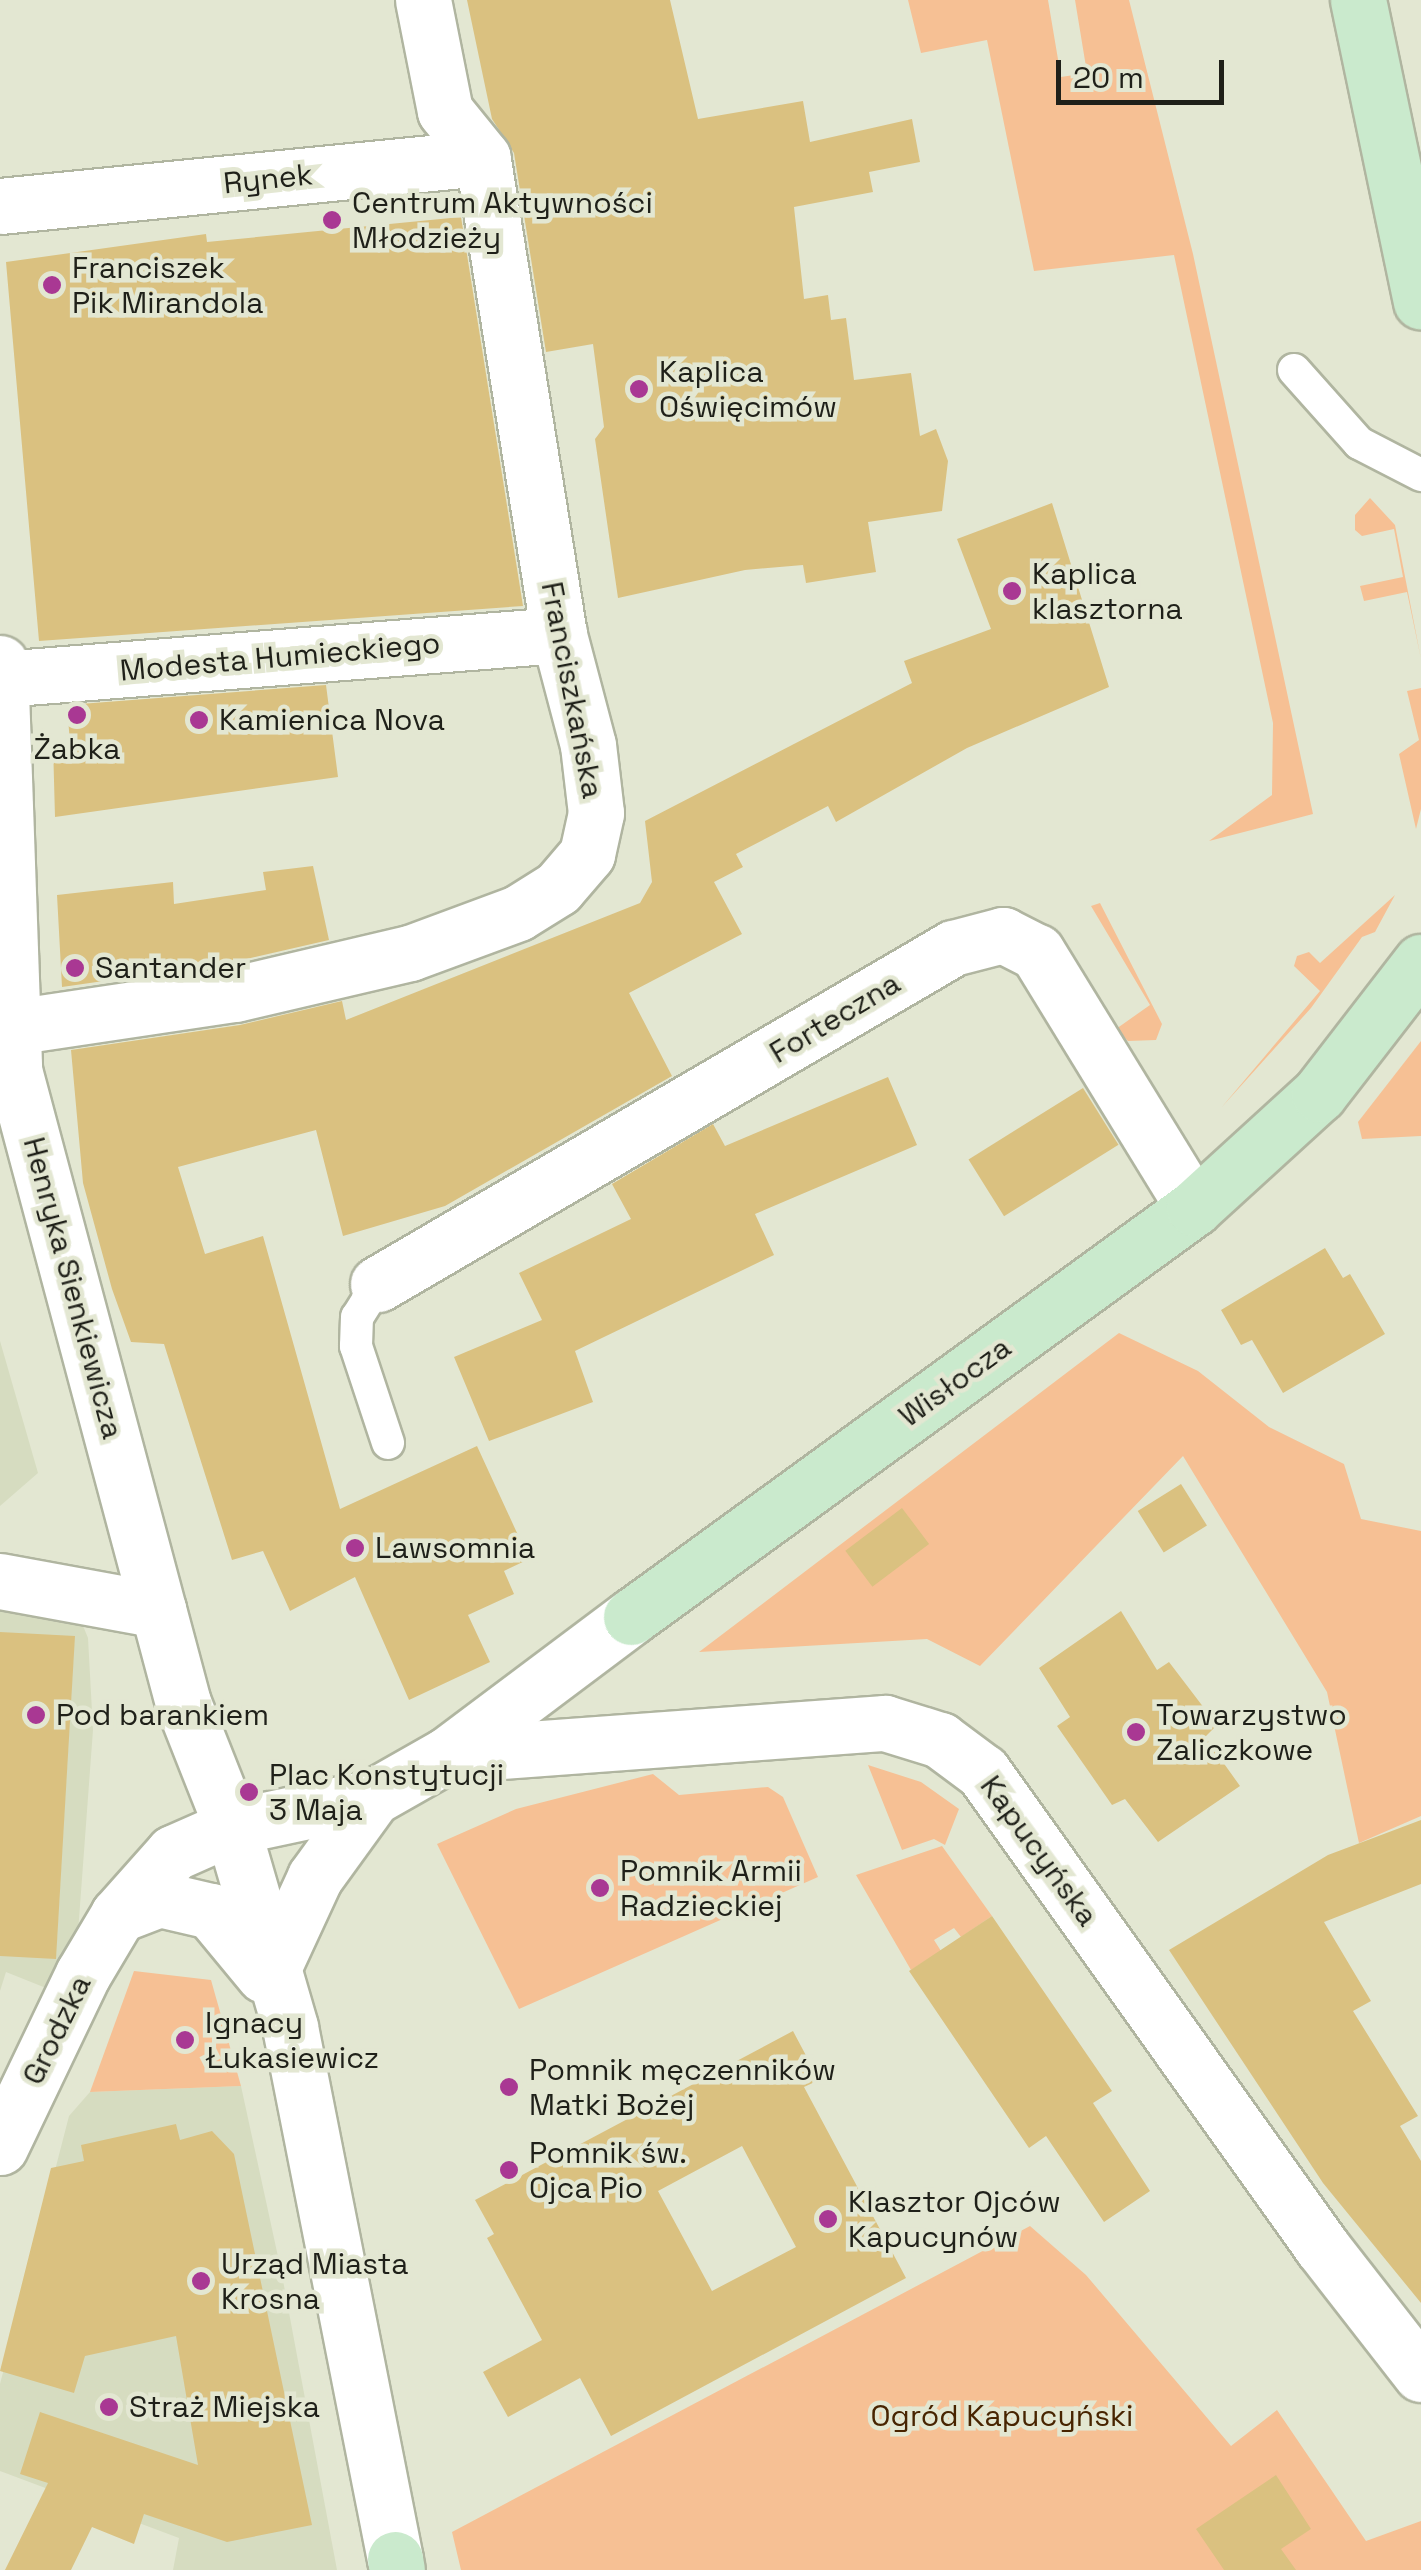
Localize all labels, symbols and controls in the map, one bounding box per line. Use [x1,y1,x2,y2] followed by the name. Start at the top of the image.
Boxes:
[1061,40,1228,102] scale bar
[1073,58,1144,97] text: 20 m
[222,156,314,202] street label: Rynek
[352,185,653,256] place label: Centrum Aktywności Młodzieży
[321,209,343,231] marker: Centrum Aktywności Młodzieży
[72,250,263,320] place label: Franciszek Pik Mirandola
[41,274,63,296] marker: Franciszek Pik Mirandola
[659,354,837,424] place label: Kaplica Oświęcimów
[628,378,650,400] marker: Kaplica Oświęcimów
[1032,556,1183,626] place label: Kaplica klasztorna
[533,579,611,801] street label: Franciszkańska
[1001,580,1023,602] marker: Kaplica klasztorna
[118,625,442,689] street label: Modesta Humieckiego
[219,702,445,738] place label: Kamienica Nova
[66,704,88,726] marker: Żabka
[188,709,210,731] marker: Kamienica Nova
[34,731,120,767] place label: Żabka
[95,950,246,986] place label: Santander
[64,957,86,979] marker: Santander
[763,965,907,1071] street label: Forteczna
[15,1133,131,1443] street label: Henryka Sienkiewicza
[892,1329,1018,1435] street label: Wisłocza
[375,1530,535,1566] place label: Lawsomnia
[344,1537,366,1559] marker: Lawsomnia
[56,1697,269,1733] place label: Pod barankiem
[1156,1697,1347,1768] place label: Towarzystwo Zaliczkowe
[25,1704,47,1726] marker: Pod barankiem
[1125,1721,1147,1743] marker: Towarzystwo Zaliczkowe
[269,1757,504,1828] place label: Plac Konstytucji 3 Maja
[972,1769,1106,1933] street label: Kapucyńska
[238,1781,260,1803] marker: Plac Konstytucji 3 Maja
[620,1853,802,1924] place label: Pomnik Armii Radzieckiej
[589,1877,611,1899] marker: Pomnik Armii Radzieckiej
[15,1969,99,2091] street label: Grodzka
[205,2005,379,2076] place label: Ignacy Łukasiewicz
[174,2029,196,2051] marker: Ignacy Łukasiewicz
[529,2052,836,2122] place label: Pomnik męczenników Matki Bożej
[498,2076,520,2098] marker: Pomnik męczenników Matki Bożej
[529,2135,687,2206] place label: Pomnik św. Ojca Pio
[498,2159,520,2181] marker: Pomnik św. Ojca Pio
[848,2184,1061,2254] place label: Klasztor Ojców Kapucynów
[817,2208,839,2230] marker: Klasztor Ojców Kapucynów
[221,2246,409,2316] place label: Urząd Miasta Krosna
[190,2270,212,2292] marker: Urząd Miasta Krosna
[129,2389,320,2425] place label: Straż Miejska
[98,2396,120,2418] marker: Straż Miejska
[871,2398,1133,2434] park label: Ogród Kapucyński

